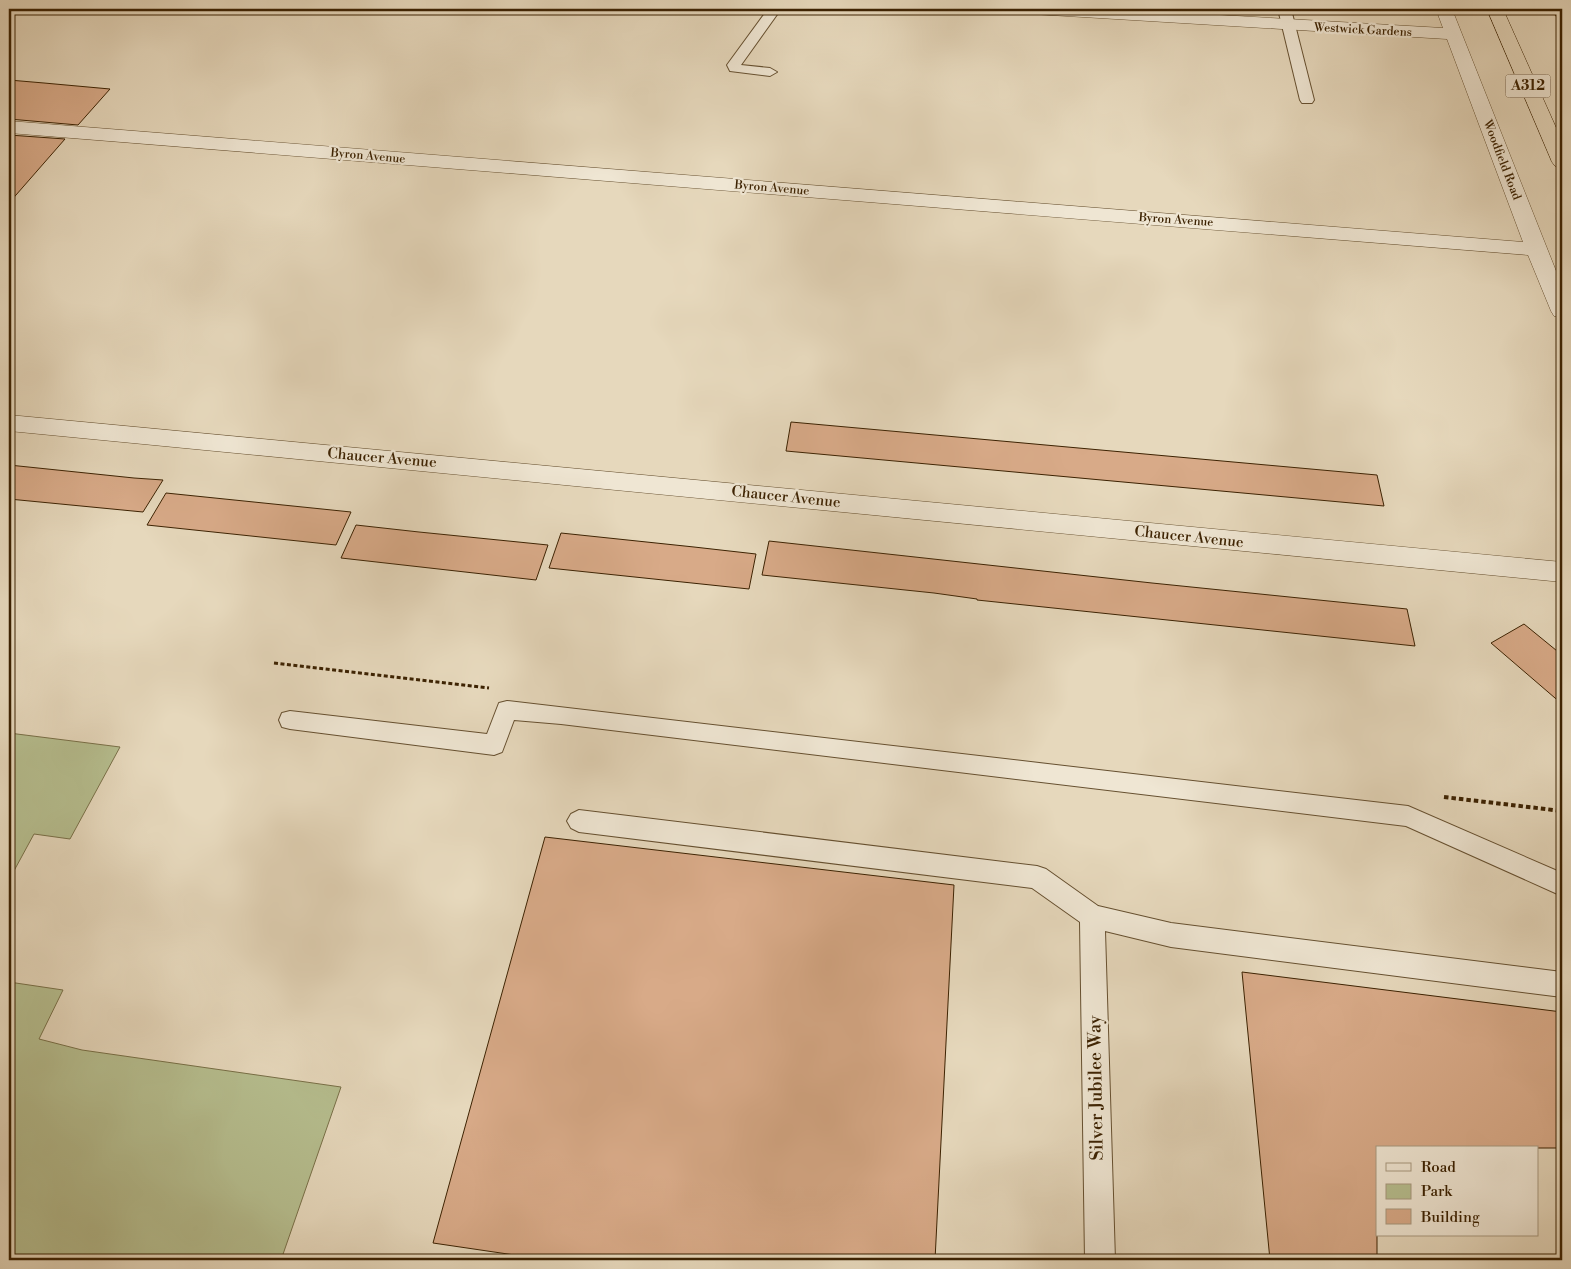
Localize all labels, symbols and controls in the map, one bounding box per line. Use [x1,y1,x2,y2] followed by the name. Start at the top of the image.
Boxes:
[1313,20,1412,40] street label: Westwick Gardens
[1506,74,1550,98] road number: A312
[1480,117,1524,202] street label: Woodfield Road
[329,145,406,167] street label: Byron Avenue
[733,177,810,199] street label: Byron Avenue
[1137,210,1214,230] street label: Byron Avenue
[327,444,437,472] street label: Chaucer Avenue
[731,482,841,512] street label: Chaucer Avenue
[1134,522,1244,552] street label: Chaucer Avenue
[1083,1015,1109,1161] street label: Silver Jubilee Way
[1376,1146,1538,1236] legend
[1421,1158,1456,1177] text: Road
[1421,1182,1453,1201] text: Park
[1420,1208,1480,1227] text: Building

